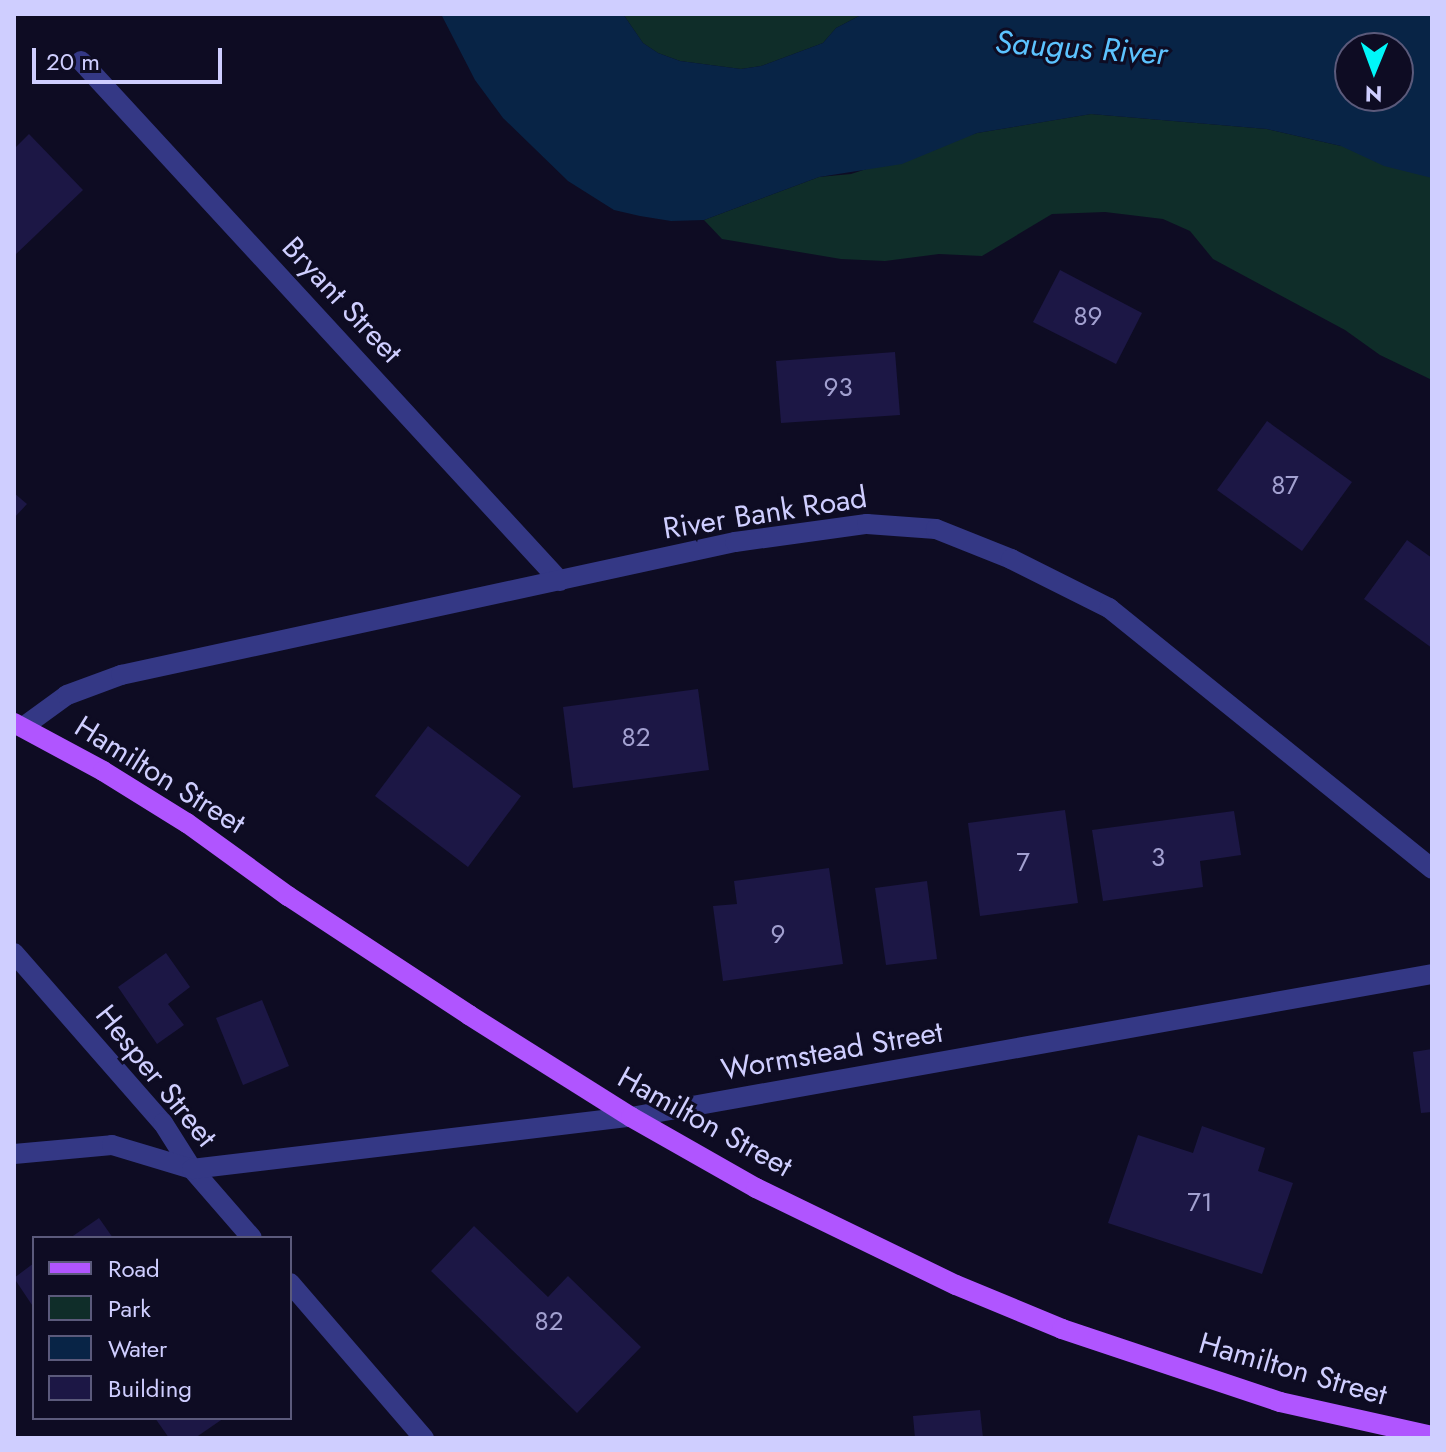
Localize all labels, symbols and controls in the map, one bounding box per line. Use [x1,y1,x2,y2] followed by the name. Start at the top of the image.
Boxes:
[994,23,1168,73] water label: Saugus River
[36,32,226,82] scale bar
[1334,32,1414,112] north arrow
[46,44,100,79] text: 20 m
[1365,78,1383,110] text: N
[275,230,409,370] street label: Bryant Street
[1073,301,1103,333] house number: 89
[823,372,853,404] house number: 93
[1271,470,1299,502] house number: 87
[660,479,870,547] street label: River Bank Road
[68,708,252,842] street label: Hamilton Street
[622,722,650,754] house number: 82
[1151,842,1165,874] house number: 3
[1016,847,1030,879] house number: 7
[771,919,785,951] house number: 9
[88,998,224,1154] street label: Hesper Street
[718,1014,946,1088] street label: Wormstead Street
[611,1059,799,1185] street label: Hamilton Street
[1187,1187,1213,1219] house number: 71
[32,1236,292,1420] legend
[108,1251,160,1286] text: Road
[108,1291,151,1326] text: Park
[535,1306,563,1338] house number: 82
[1195,1325,1391,1413] street label: Hamilton Street
[108,1331,167,1366] text: Water
[108,1371,192,1406] text: Building

